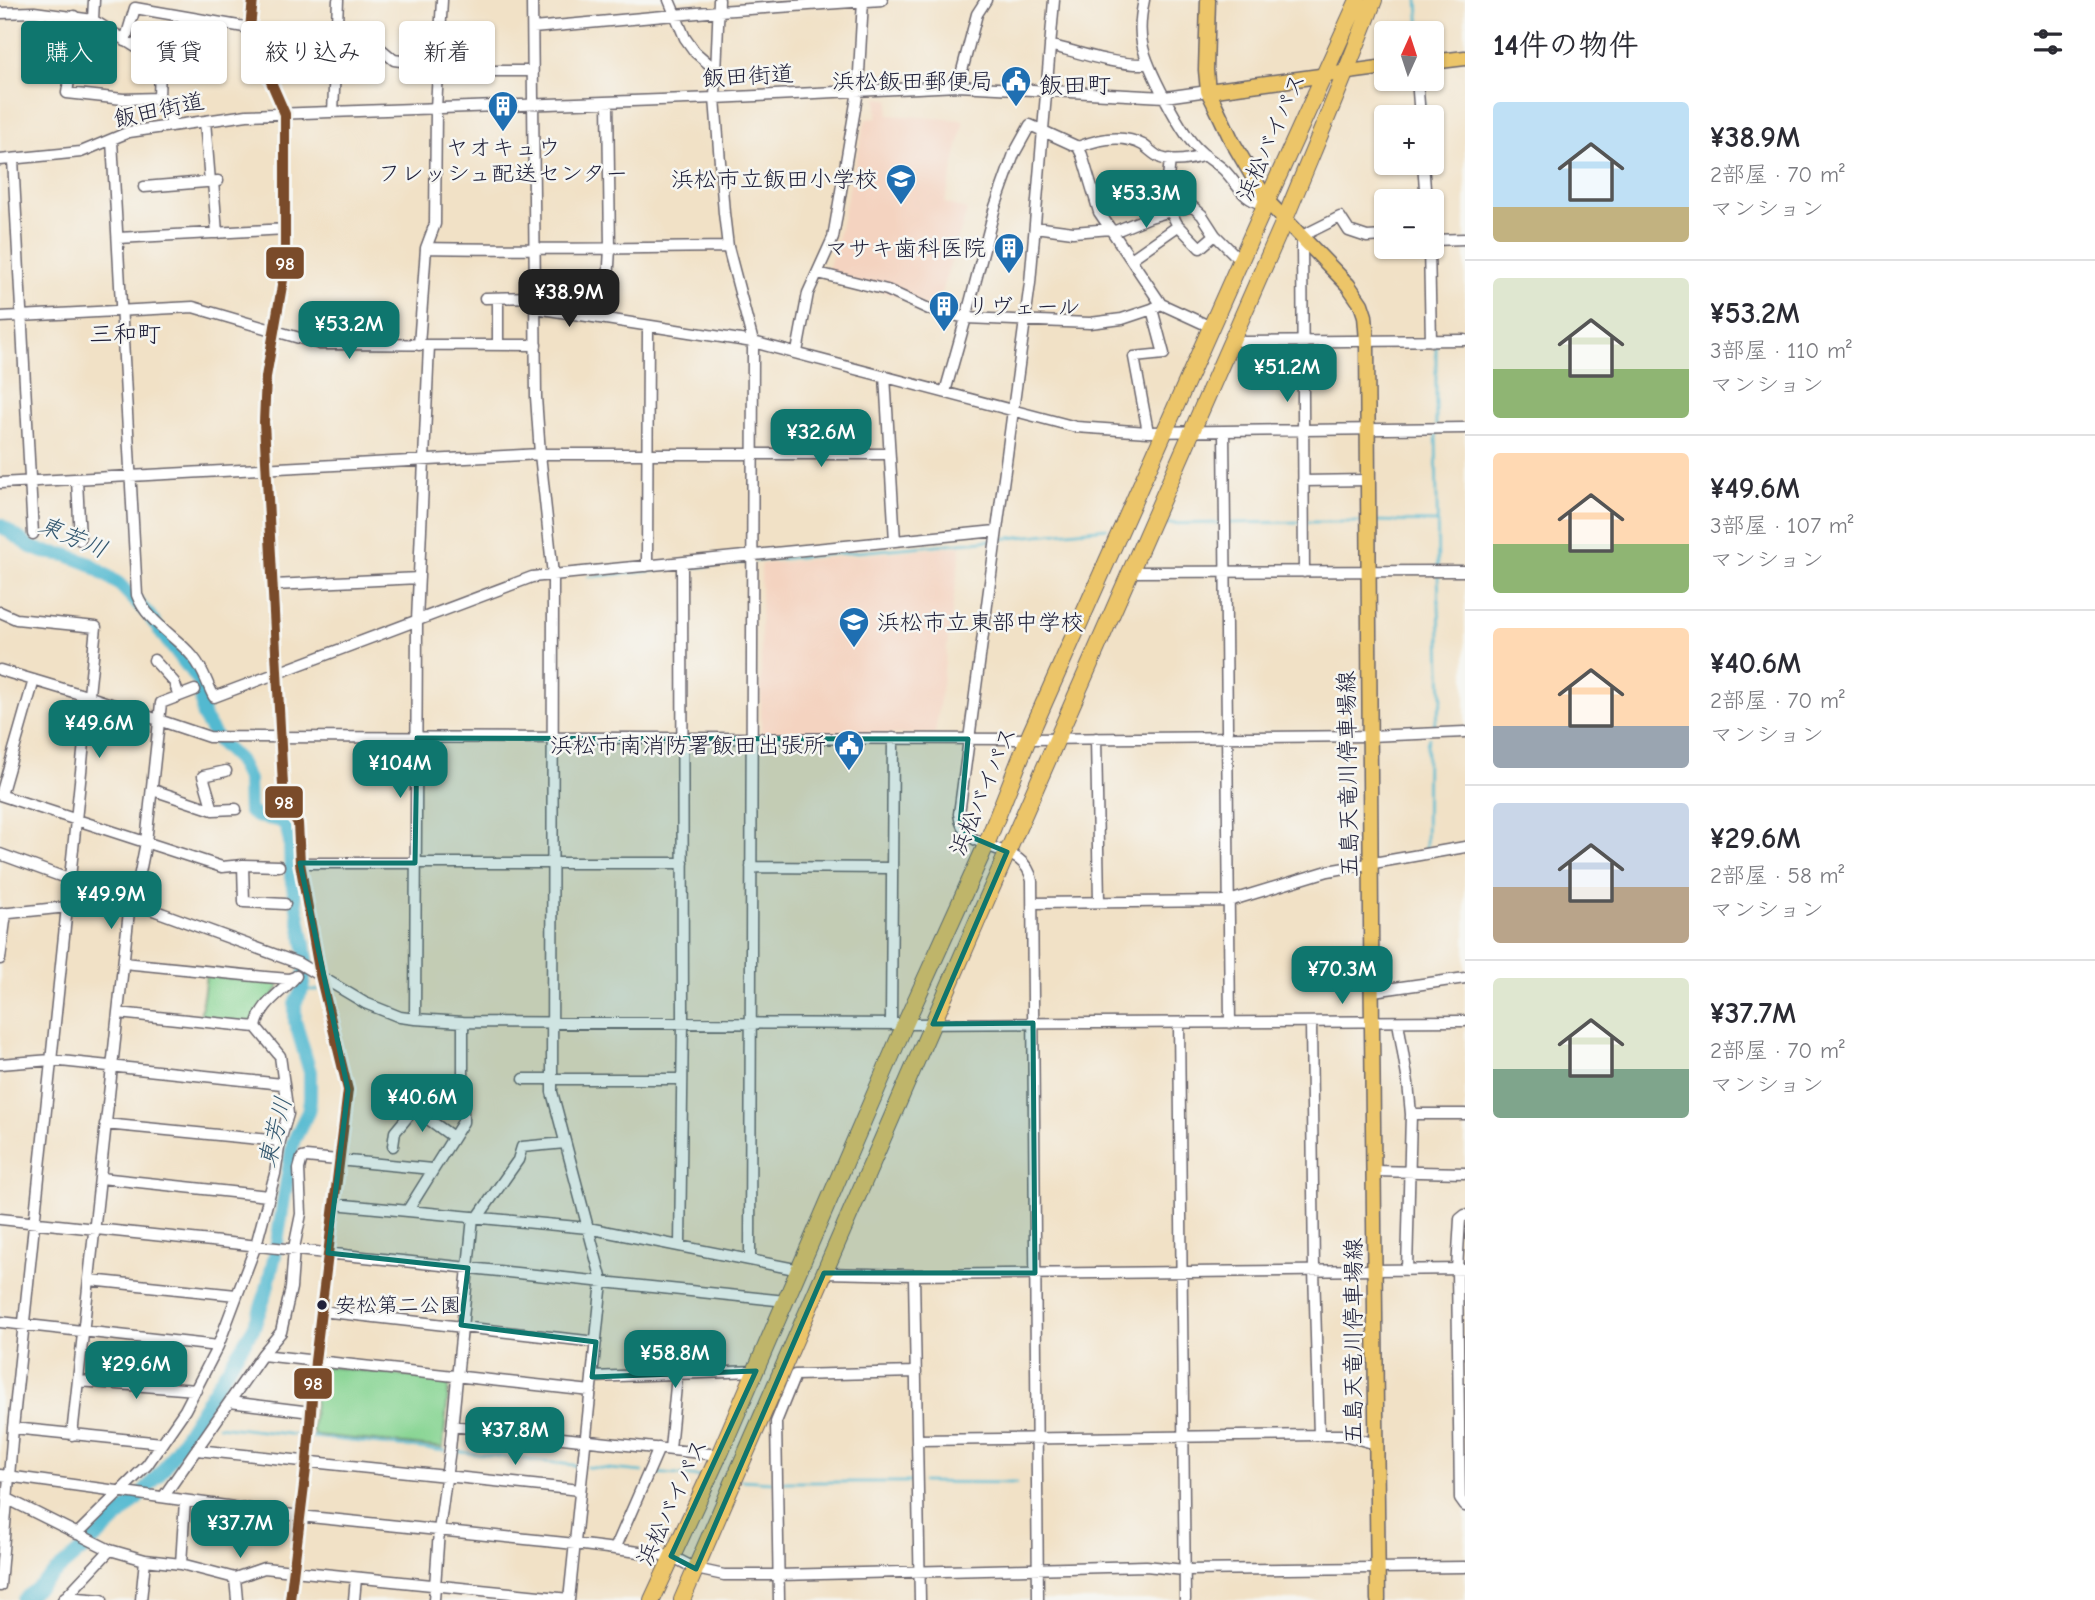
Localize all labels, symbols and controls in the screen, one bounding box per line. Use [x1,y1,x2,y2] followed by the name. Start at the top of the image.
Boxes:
[21,21,117,84] chip: 購入
[131,21,227,84] chip: 賃貸
[241,21,385,84] chip: 絞り込み
[399,21,495,84] chip: 新着
[1374,21,1444,91] north arrow
[1374,21,1444,259] map controls
[2029,23,2067,61] icon: filters
[1493,28,1639,63] text: 14件の物件
[701,60,795,92] street label: 飯田街道
[999,64,1033,108] public building icon: 浜松飯田郵便局
[832,68,993,95] place label: 浜松飯田郵便局
[1231,69,1311,205] street label: 浜松バイパス
[1039,71,1111,99] district label: 飯田町
[111,87,207,133] street label: 飯田街道
[486,89,520,133] building icon: ヤオキュウ フレッシュ配送センター
[1374,105,1444,175] button: +
[1710,120,1800,155] text: ¥38.9M
[1549,130,1633,214] icon: home
[378,134,628,187] place label: ヤオキュウ フレッシュ配送センター
[1710,161,1845,188] text: 2部屋 · 70 m²
[884,162,918,206] school or university icon: 浜松市立飯田小学校
[671,166,878,193] place label: 浜松市立飯田小学校
[1089,170,1203,230] pin: ¥53.3M
[1112,179,1180,206] text: ¥53.3M
[1374,189,1444,259] button: −
[1710,195,1824,222] text: マンション
[992,231,1026,275] building icon: マサキ歯科医院
[825,235,986,262] place label: マサキ歯科医院
[265,246,305,280] line badge: 98
[275,253,295,275] text: 98
[512,270,626,329] pin: ¥38.9M
[534,278,604,305] text: ¥38.9M
[927,289,961,333] building icon: リヴェール
[967,293,1081,320] place label: リヴェール
[1710,296,1800,331] text: ¥53.2M
[292,302,406,361] pin: ¥53.2M
[1549,306,1633,390] icon: home
[314,310,384,337] text: ¥53.2M
[89,320,161,348] district label: 三和町
[1710,337,1852,364] text: 3部屋 · 110 m²
[1230,344,1344,404] pin: ¥51.2M
[1254,353,1320,380] text: ¥51.2M
[1710,371,1824,398] text: マンション
[764,410,878,469] pin: ¥32.6M
[787,418,855,445] text: ¥32.6M
[1710,471,1800,506] text: ¥49.6M
[1549,481,1633,565] icon: home
[34,510,112,564] water label: 東芳川
[1710,512,1853,539] text: 3部屋 · 107 m²
[1710,546,1824,573] text: マンション
[837,605,871,649] school or university icon: 浜松市立東部中学校
[877,609,1084,636] place label: 浜松市立東部中学校
[1710,646,1801,681] text: ¥40.6M
[1549,656,1633,740] icon: home
[1333,670,1363,878] street label: 五島天竜川停車場線
[1710,687,1845,714] text: 2部屋 · 70 m²
[42,700,156,760] pin: ¥49.6M
[65,709,133,736] text: ¥49.6M
[1710,721,1824,748] text: マンション
[944,722,1022,860] street label: 浜松バイパス
[832,728,866,772] public building icon: 浜松市南消防署飯田出張所
[550,732,826,759] place label: 浜松市南消防署飯田出張所
[351,740,449,800] pin: ¥104M
[369,749,431,776] text: ¥104M
[264,785,304,819] line badge: 98
[274,792,294,814] text: 98
[1710,821,1801,856] text: ¥29.6M
[1549,831,1633,915] icon: home
[1710,862,1844,889] text: 2部屋 · 58 m²
[54,872,168,931] pin: ¥49.9M
[77,880,145,907] text: ¥49.9M
[1710,896,1824,923] text: マンション
[1285,946,1399,1006] pin: ¥70.3M
[1308,955,1376,982] text: ¥70.3M
[1710,996,1796,1031] text: ¥37.7M
[1549,1006,1633,1090] icon: home
[1710,1037,1845,1064] text: 2部屋 · 70 m²
[1710,1071,1824,1098] text: マンション
[365,1074,479,1134] pin: ¥40.6M
[387,1083,457,1110] text: ¥40.6M
[253,1094,297,1170] water label: 東芳川
[1340,1238,1367,1445] street label: 五島天竜川停車場線
[335,1293,461,1317] place label: 安松第二公園
[315,1298,329,1312] marker: 安松第二公園
[618,1330,732,1390] pin: ¥58.8M
[640,1339,710,1366] text: ¥58.8M
[79,1342,193,1401] pin: ¥29.6M
[101,1350,171,1377] text: ¥29.6M
[293,1367,333,1400] line badge: 98
[303,1373,323,1395] text: 98
[458,1408,572,1467] pin: ¥37.8M
[481,1416,549,1443] text: ¥37.8M
[631,1434,713,1570] street label: 浜松バイパス
[183,1500,297,1560] pin: ¥37.7M
[207,1509,273,1536] text: ¥37.7M

